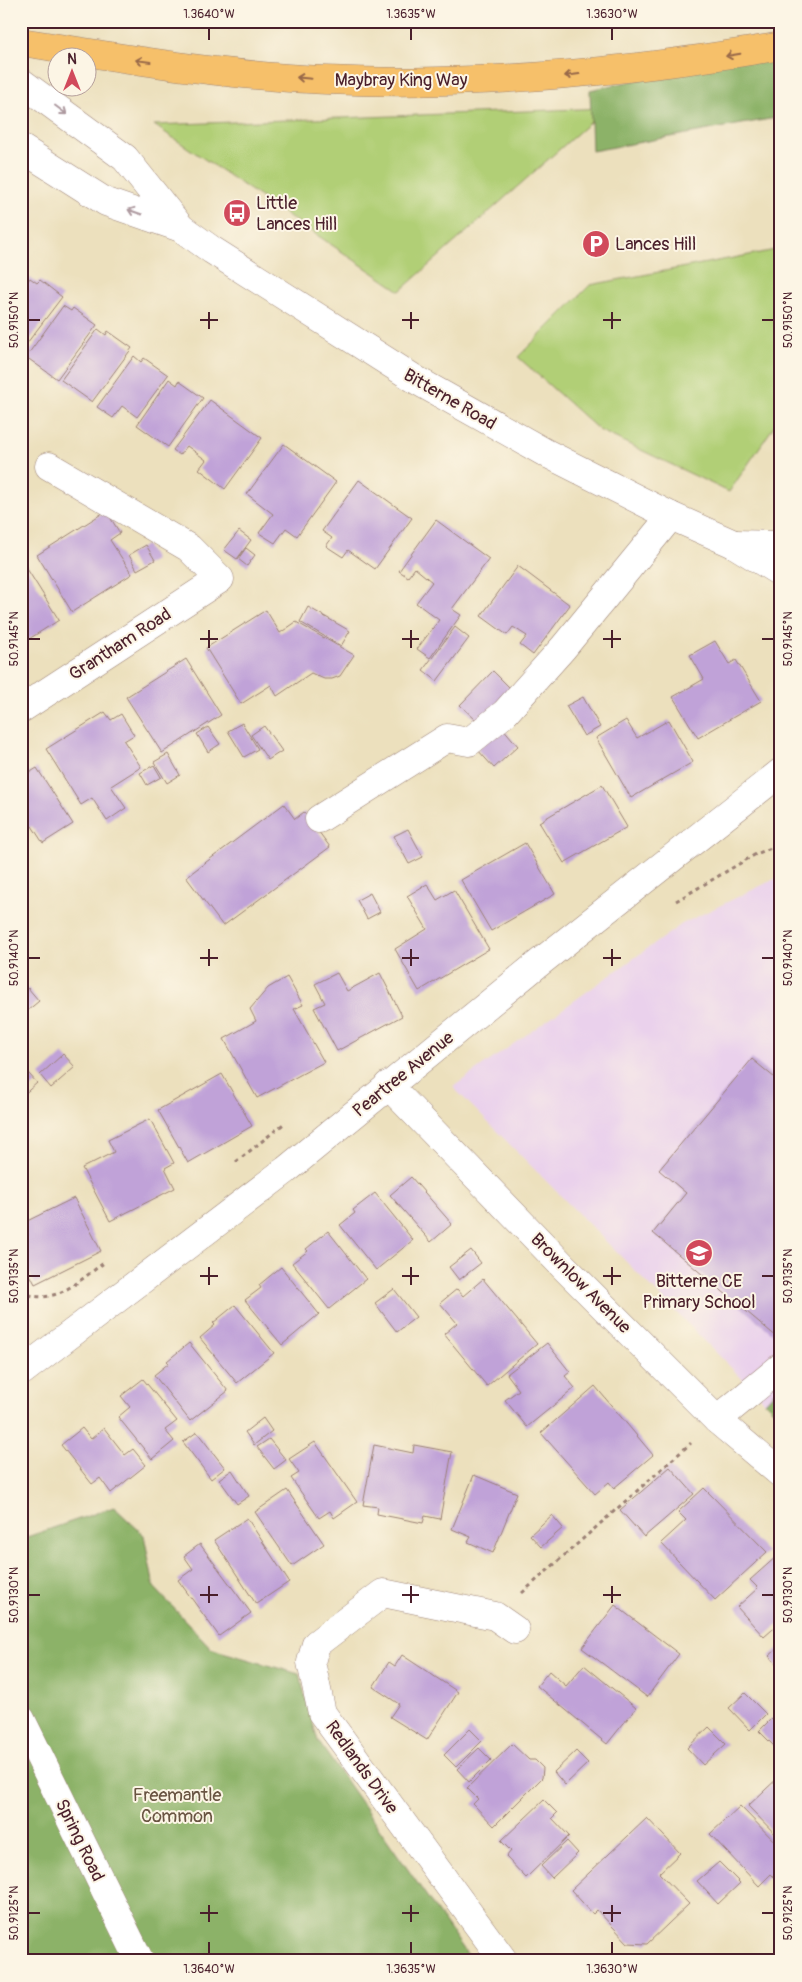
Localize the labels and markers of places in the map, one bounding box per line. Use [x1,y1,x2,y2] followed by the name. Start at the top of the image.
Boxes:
[256,192,337,236] place label: Little Lances Hill
[222,198,252,228] bus stop icon: Little Lances Hill
[581,229,611,259] parking icon: Lances Hill
[615,233,696,256] place label: Lances Hill
[684,1238,714,1268] school or university icon: Bitterne CE Primary School
[643,1270,755,1314] place label: Bitterne CE Primary School

